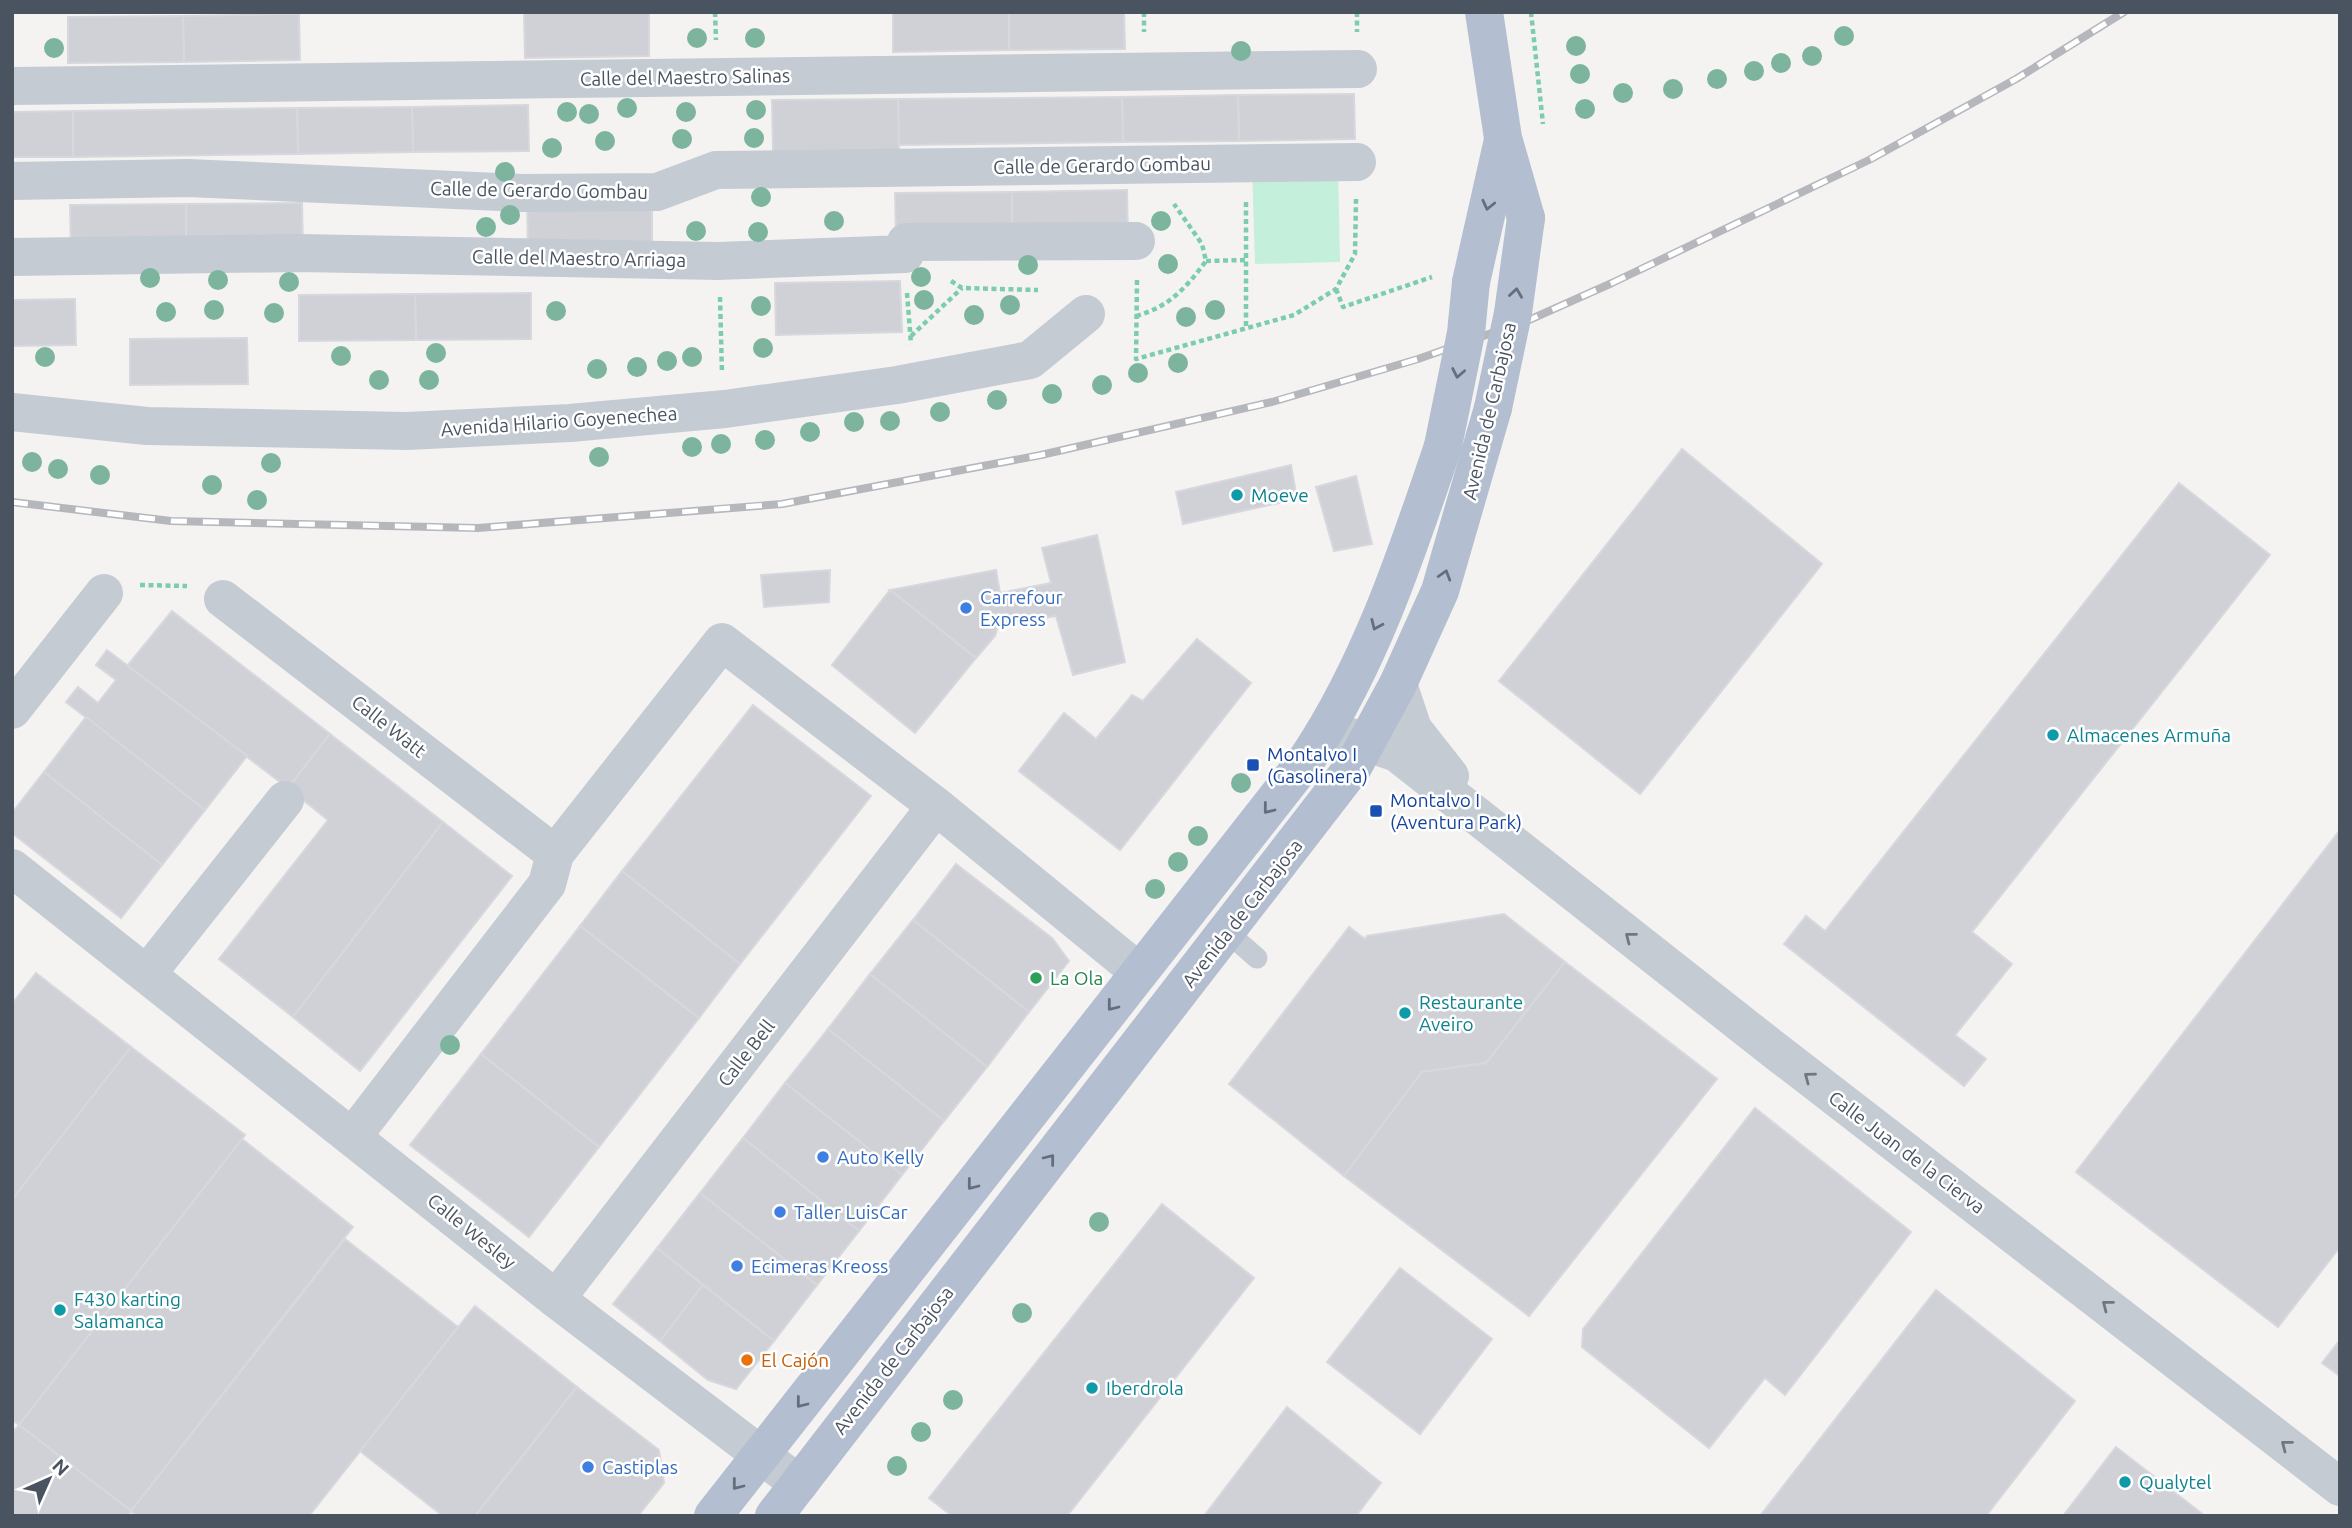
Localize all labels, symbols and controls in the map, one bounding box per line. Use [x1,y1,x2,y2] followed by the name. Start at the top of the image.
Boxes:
[580,64,790,90] street label: Calle del Maestro Salinas
[993,152,1211,178] street label: Calle de Gerardo Gombau
[430,177,648,203] street label: Calle de Gerardo Gombau
[1482,199,1497,211] one-way arrow
[472,245,686,271] street label: Calle del Maestro Arriaga
[1508,287,1523,299] one-way arrow
[1458,320,1520,502] street label: Avenida de Carbajosa
[1451,367,1466,379] one-way arrow
[440,402,678,440] street label: Avenida Hilario Goyenechea
[1251,484,1309,506] place label: Moeve
[1229,487,1245,503] marker: Moeve
[1437,569,1452,581] one-way arrow
[980,586,1063,630] place label: Carrefour Express
[958,600,974,616] marker: Carrefour Express
[1370,617,1384,630] one-way arrow
[348,690,431,762] street label: Calle Watt
[2067,724,2231,746] place label: Almacenes Armuña
[2045,727,2061,743] marker: Almacenes Armuña
[1267,743,1368,787] place label: Montalvo I (Gasolinera)
[1245,757,1261,773] marker: Montalvo I (Gasolinera)
[1390,789,1522,833] place label: Montalvo I (Aventura Park)
[1264,801,1277,813] one-way arrow
[1368,803,1384,819] marker: Montalvo I (Aventura Park)
[1177,835,1307,991] street label: Avenida de Carbajosa
[1626,932,1638,945] one-way arrow
[1050,967,1103,989] place label: La Ola
[1028,970,1044,986] marker: La Ola
[1419,991,1523,1035] place label: Restaurante Aveiro
[1107,998,1120,1011] one-way arrow
[1397,1005,1413,1021] marker: Restaurante Aveiro
[713,1015,779,1091] street label: Calle Bell
[1805,1073,1817,1085] one-way arrow
[1825,1086,1989,1218] street label: Calle Juan de la Cierva
[837,1146,924,1168] place label: Auto Kelly
[815,1149,831,1165] marker: Auto Kelly
[1042,1154,1055,1166] one-way arrow
[967,1178,980,1190] one-way arrow
[424,1189,520,1273] street label: Calle Wesley
[794,1201,908,1223] place label: Taller LuisCar
[772,1204,788,1220] marker: Taller LuisCar
[751,1255,888,1277] place label: Ecimeras Kreoss
[729,1258,745,1274] marker: Ecimeras Kreoss
[828,1282,958,1438] street label: Avenida de Carbajosa
[74,1288,181,1332] place label: F430 karting Salamanca
[2102,1300,2114,1313] one-way arrow
[52,1302,68,1318] marker: F430 karting Salamanca
[761,1349,829,1371] place label: El Cajón
[739,1352,755,1368] marker: El Cajón
[1106,1377,1184,1399] place label: Iberdrola
[1084,1380,1100,1396] marker: Iberdrola
[797,1396,810,1408] one-way arrow
[2281,1440,2294,1453] one-way arrow
[14,1444,84,1514] north arrow
[48,1454,74,1480] text: N
[602,1456,678,1478] place label: Castiplas
[580,1459,596,1475] marker: Castiplas
[2139,1471,2211,1493] place label: Qualytel
[2117,1474,2133,1490] marker: Qualytel
[733,1478,746,1490] one-way arrow

